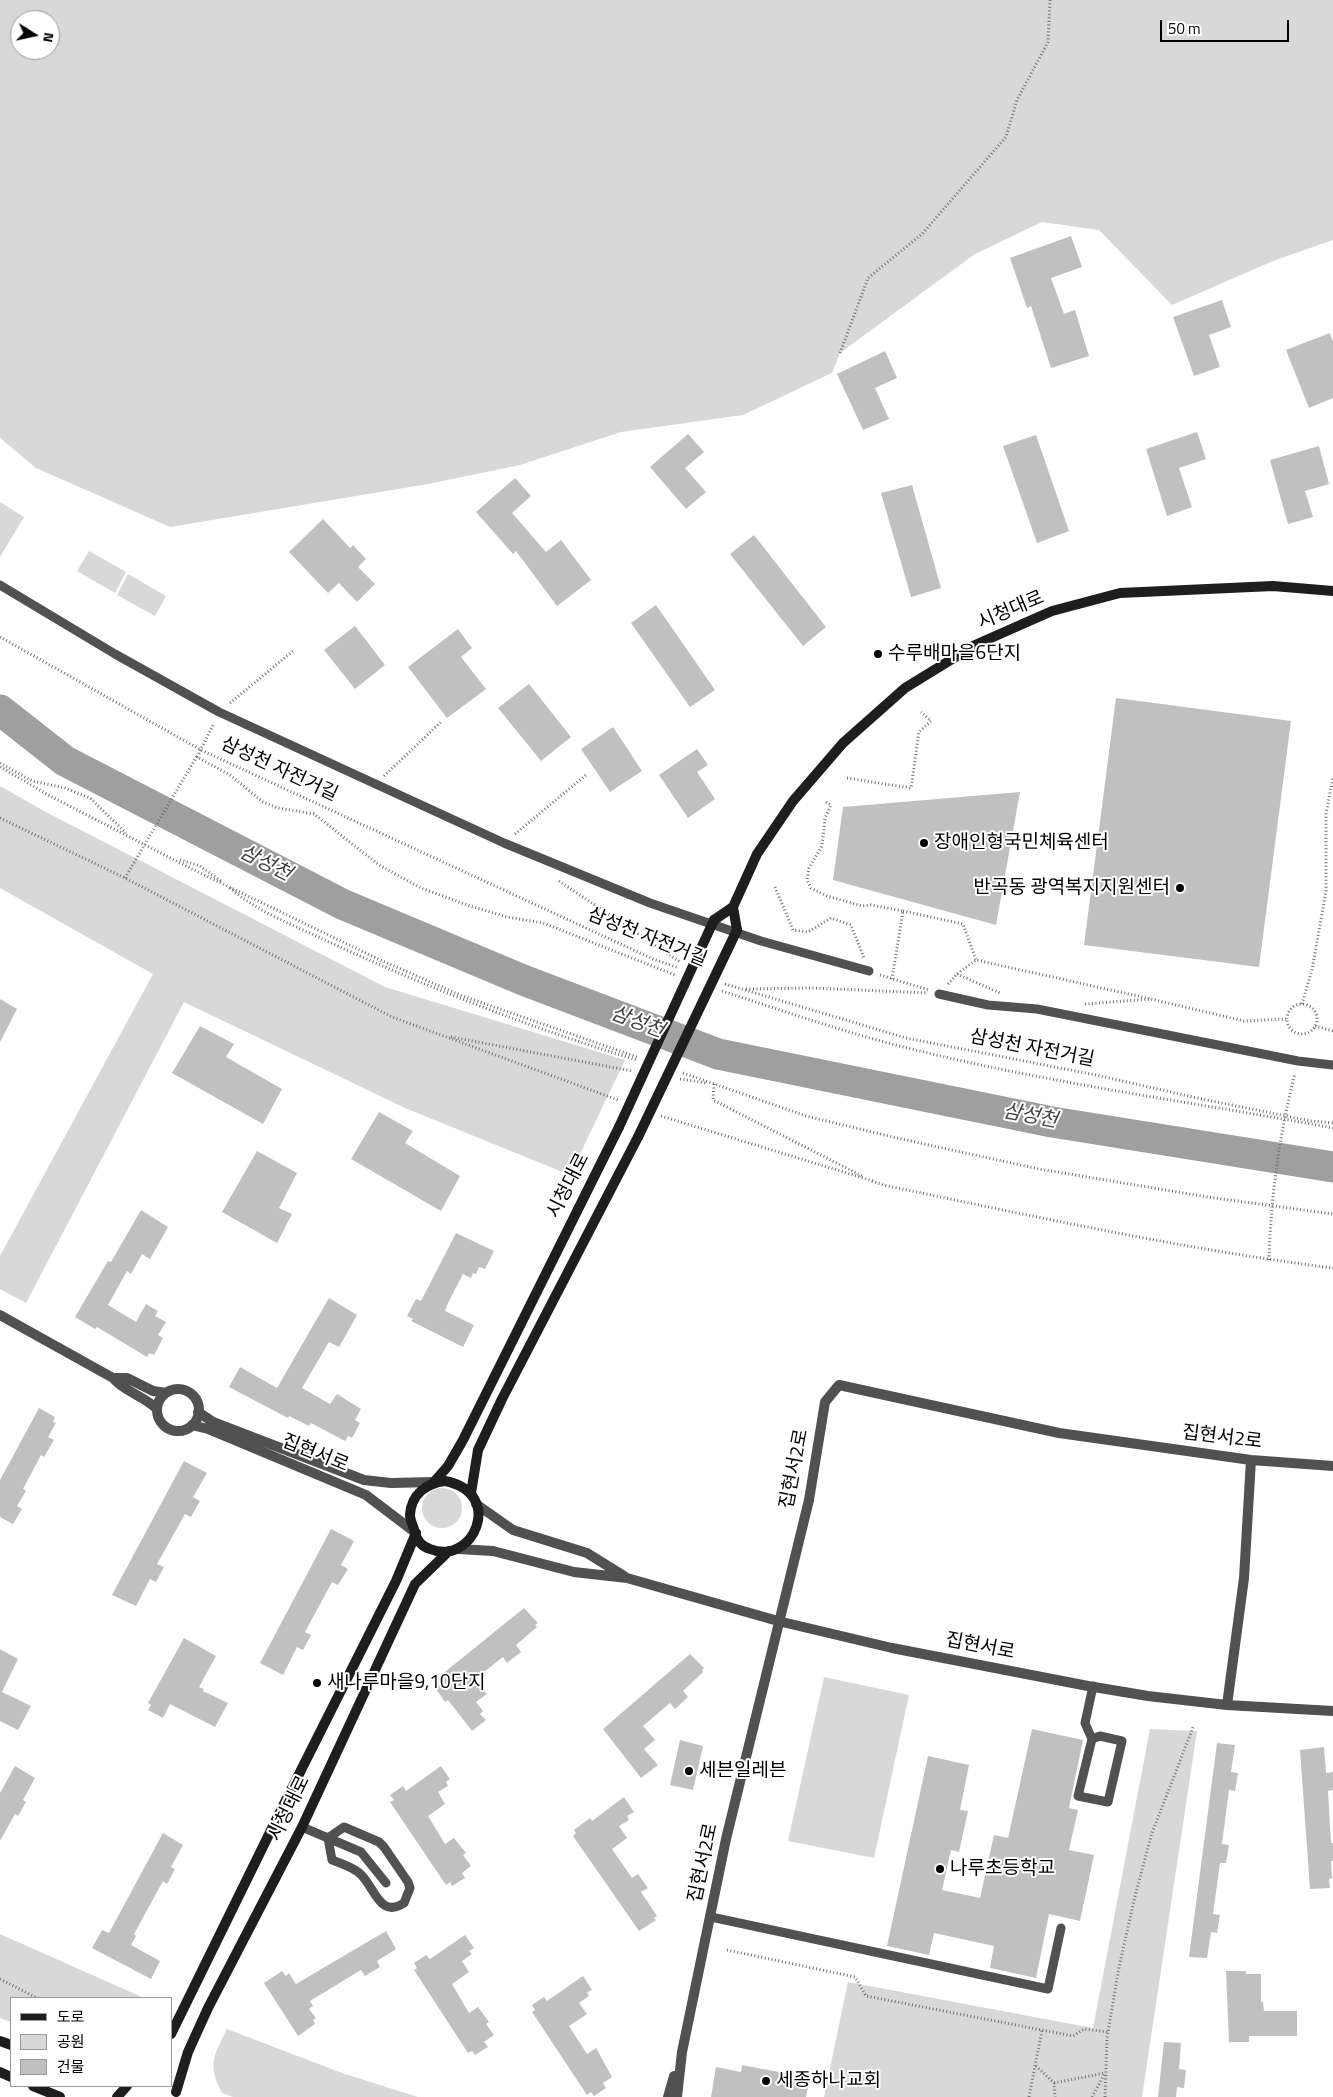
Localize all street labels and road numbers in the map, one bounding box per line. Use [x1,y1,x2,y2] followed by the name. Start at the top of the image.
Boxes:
[974,587,1048,635] street label: 시청대로
[217,733,341,807] street label: 삼성천 자전거길
[584,904,710,972] street label: 삼성천 자전거길
[968,1026,1096,1072] street label: 삼성천 자전거길
[543,1150,595,1222] street label: 시청대로
[1181,1422,1263,1454] street label: 집현서2로
[776,1427,814,1511] street label: 집현서2로
[278,1430,352,1478] street label: 집현서로
[944,1629,1016,1665] street label: 집현서로
[264,1773,316,1845] street label: 시청대로
[684,1821,724,1905] street label: 집현서2로

